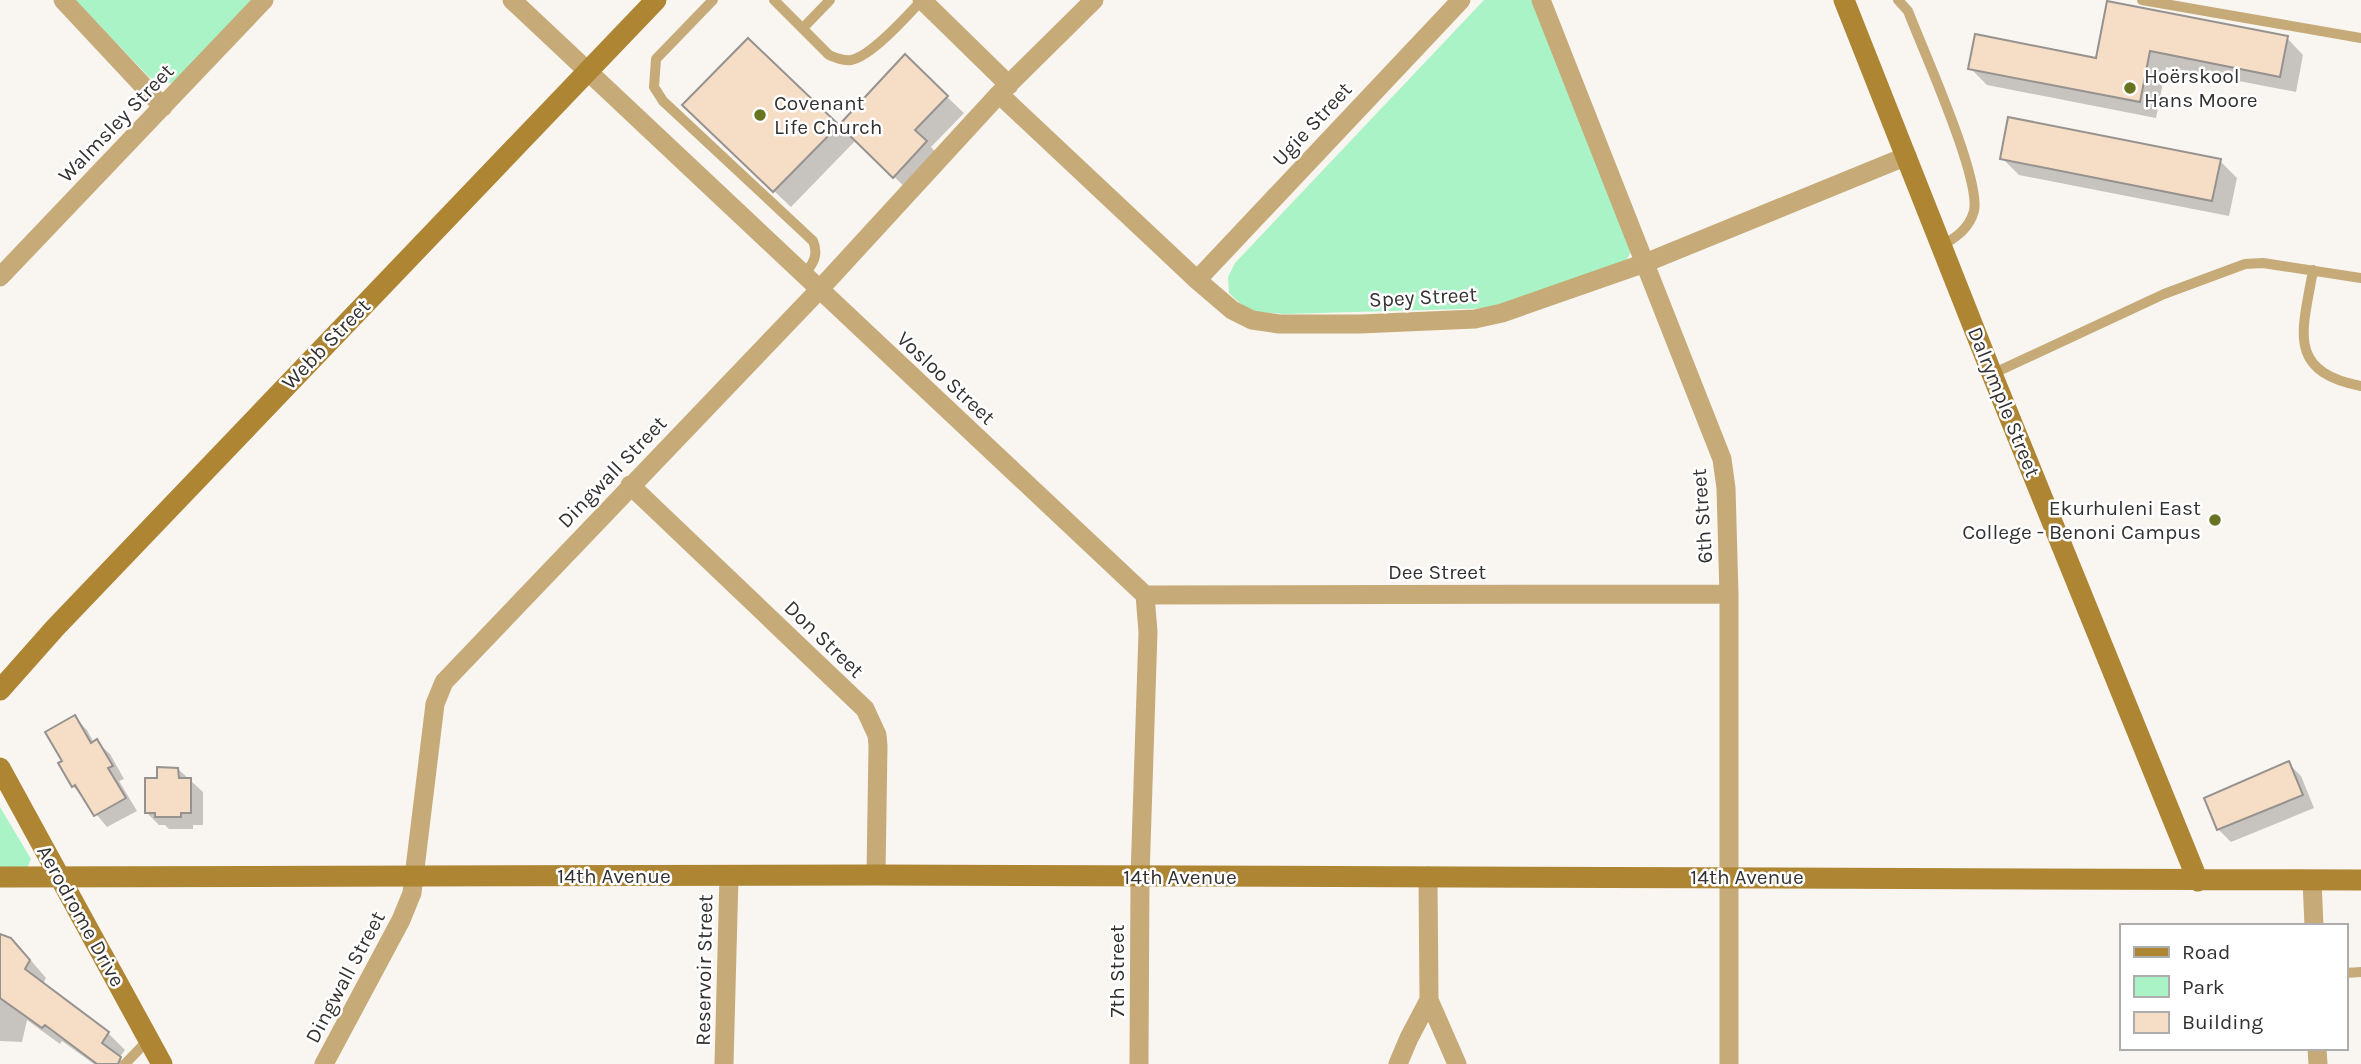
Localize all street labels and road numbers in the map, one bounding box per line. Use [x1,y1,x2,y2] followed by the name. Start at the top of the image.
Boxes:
[53,59,179,187] street label: Walmsley Street
[1267,77,1357,171] street label: Ugie Street
[1368,282,1478,312] street label: Spey Street
[277,294,375,394] street label: Webb Street
[1963,323,2045,481] street label: Dalrymple Street
[892,327,1000,430] street label: Vosloo Street
[553,411,671,533] street label: Dingwall Street
[1687,468,1717,564] street label: 6th Street
[1388,560,1486,584] street label: Dee Street
[779,595,869,683] street label: Don Street
[32,841,130,991] street label: Aerodrome Drive
[557,864,671,888] street label: 14th Avenue
[1123,865,1237,889] street label: 14th Avenue
[1690,865,1804,889] street label: 14th Avenue
[691,894,717,1046] street label: Reservoir Street
[300,907,390,1047] street label: Dingwall Street
[1105,924,1129,1018] street label: 7th Street

